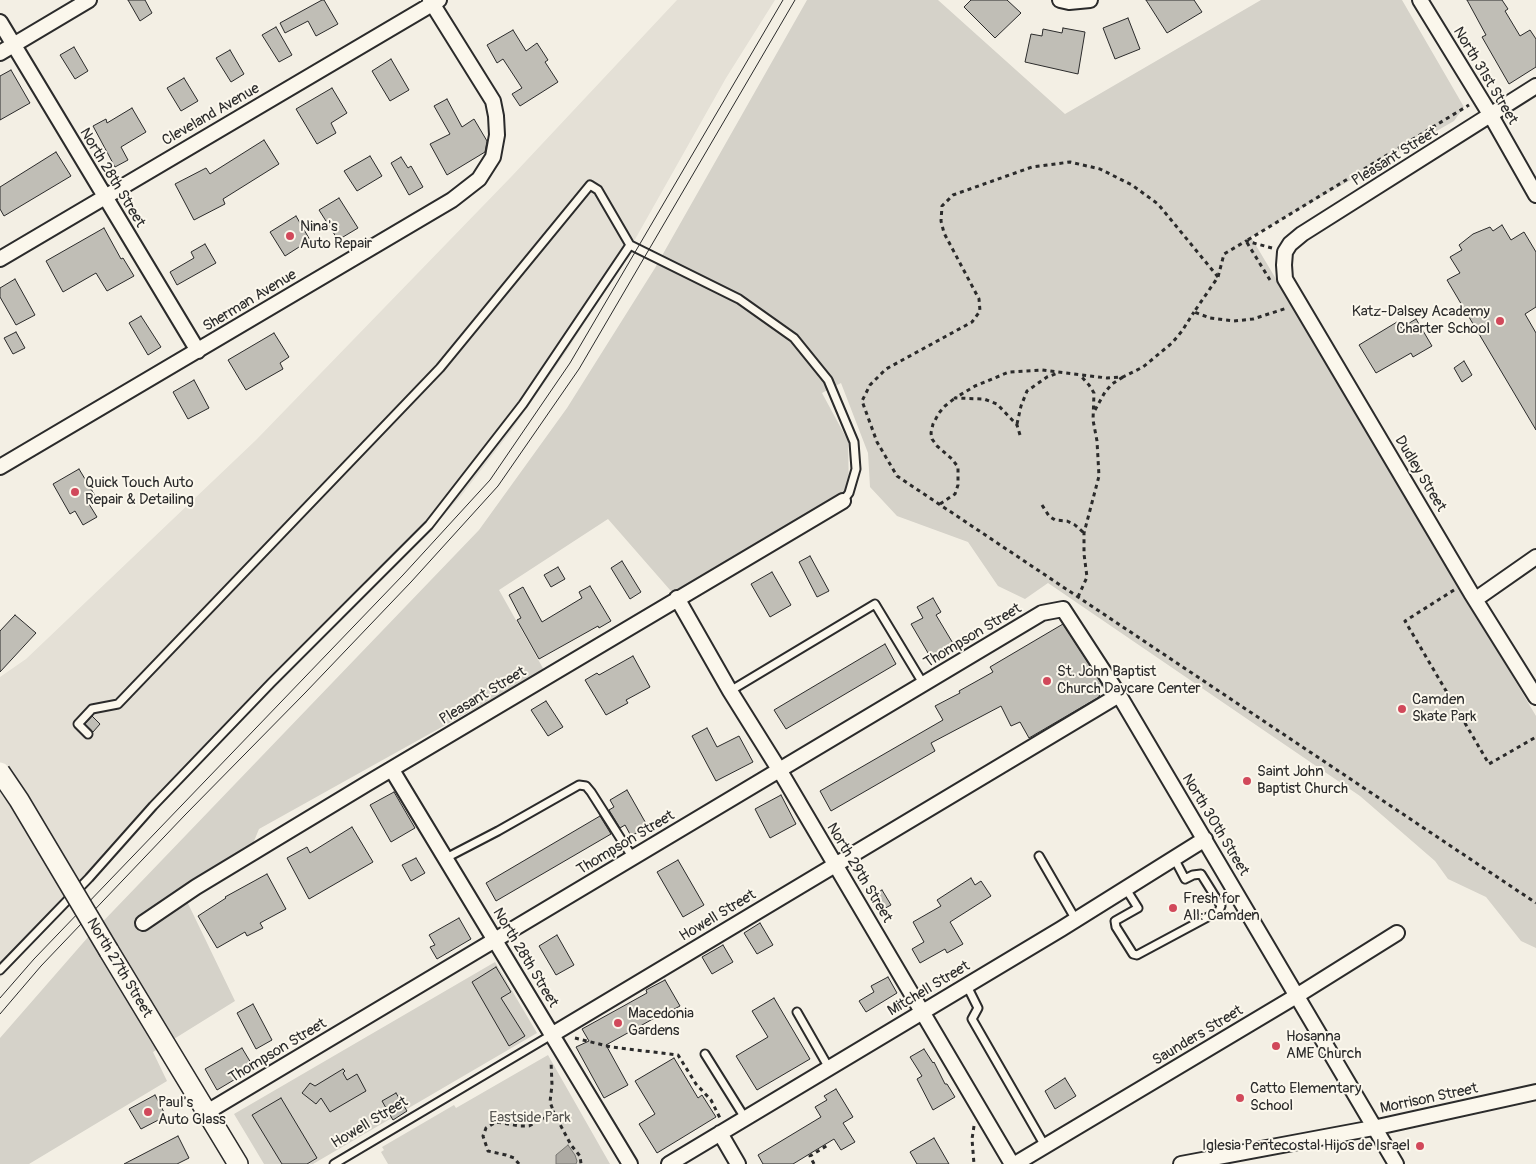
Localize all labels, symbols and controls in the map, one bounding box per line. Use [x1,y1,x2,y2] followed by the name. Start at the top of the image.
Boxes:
[1449,24,1521,128] street label: North 31st Street
[159,80,263,150] street label: Cleveland Avenue
[1349,123,1441,191] street label: Pleasant Street
[75,125,149,231] street label: North 28th Street
[300,218,372,253] place label: Nina's Auto Repair
[284,230,296,242] marker: Nina's Auto Repair
[200,266,300,336] street label: Sherman Avenue
[1352,303,1490,338] place label: Katz-Dalsey Academy Charter School
[1494,315,1506,327] marker: Katz-Dalsey Academy Charter School
[1390,433,1450,515] street label: Dudley Street
[85,474,194,509] place label: Quick Touch Auto Repair & Detailing
[69,486,81,498] marker: Quick Touch Auto Repair & Detailing
[921,600,1025,672] street label: Thompson Street
[436,663,530,729] street label: Pleasant Street
[1057,663,1201,698] place label: St. John Baptist Church Daycare Center
[1041,675,1053,687] marker: St. John Baptist Church Daycare Center
[1412,691,1476,726] place label: Camden Skate Park
[1396,703,1408,715] marker: Camden Skate Park
[1257,763,1348,798] place label: Saint John Baptist Church
[1178,771,1252,879] street label: North 30th Street
[1241,775,1253,787] marker: Saint John Baptist Church
[574,807,678,879] street label: Thompson Street
[822,820,896,926] street label: North 29th Street
[677,886,759,946] street label: Howell Street
[1183,890,1260,925] place label: Fresh for All: Camden
[1167,902,1179,914] marker: Fresh for All: Camden
[488,905,562,1011] street label: North 28th Street
[82,915,156,1021] street label: North 27th Street
[885,957,973,1021] street label: Mitchell Street
[1150,1002,1246,1070] street label: Saunders Street
[628,1005,694,1040] place label: Macedonia Gardens
[226,1015,330,1087] street label: Thompson Street
[612,1017,624,1029] marker: Macedonia Gardens
[1286,1028,1361,1063] place label: Hosanna AME Church
[1270,1040,1282,1052] marker: Hosanna AME Church
[1250,1080,1361,1115] place label: Catto Elementary School
[1379,1080,1479,1118] street label: Morrison Street
[1234,1092,1246,1104] marker: Catto Elementary School
[329,1093,411,1153] street label: Howell Street
[158,1094,226,1129] place label: Paul's Auto Glass
[142,1106,154,1118] marker: Paul's Auto Glass
[489,1109,571,1127] park label: Eastside Park
[1202,1137,1410,1155] place label: Iglesia Pentecostal Hijos de Israel
[1414,1140,1426,1152] marker: Iglesia Pentecostal Hijos de Israel

